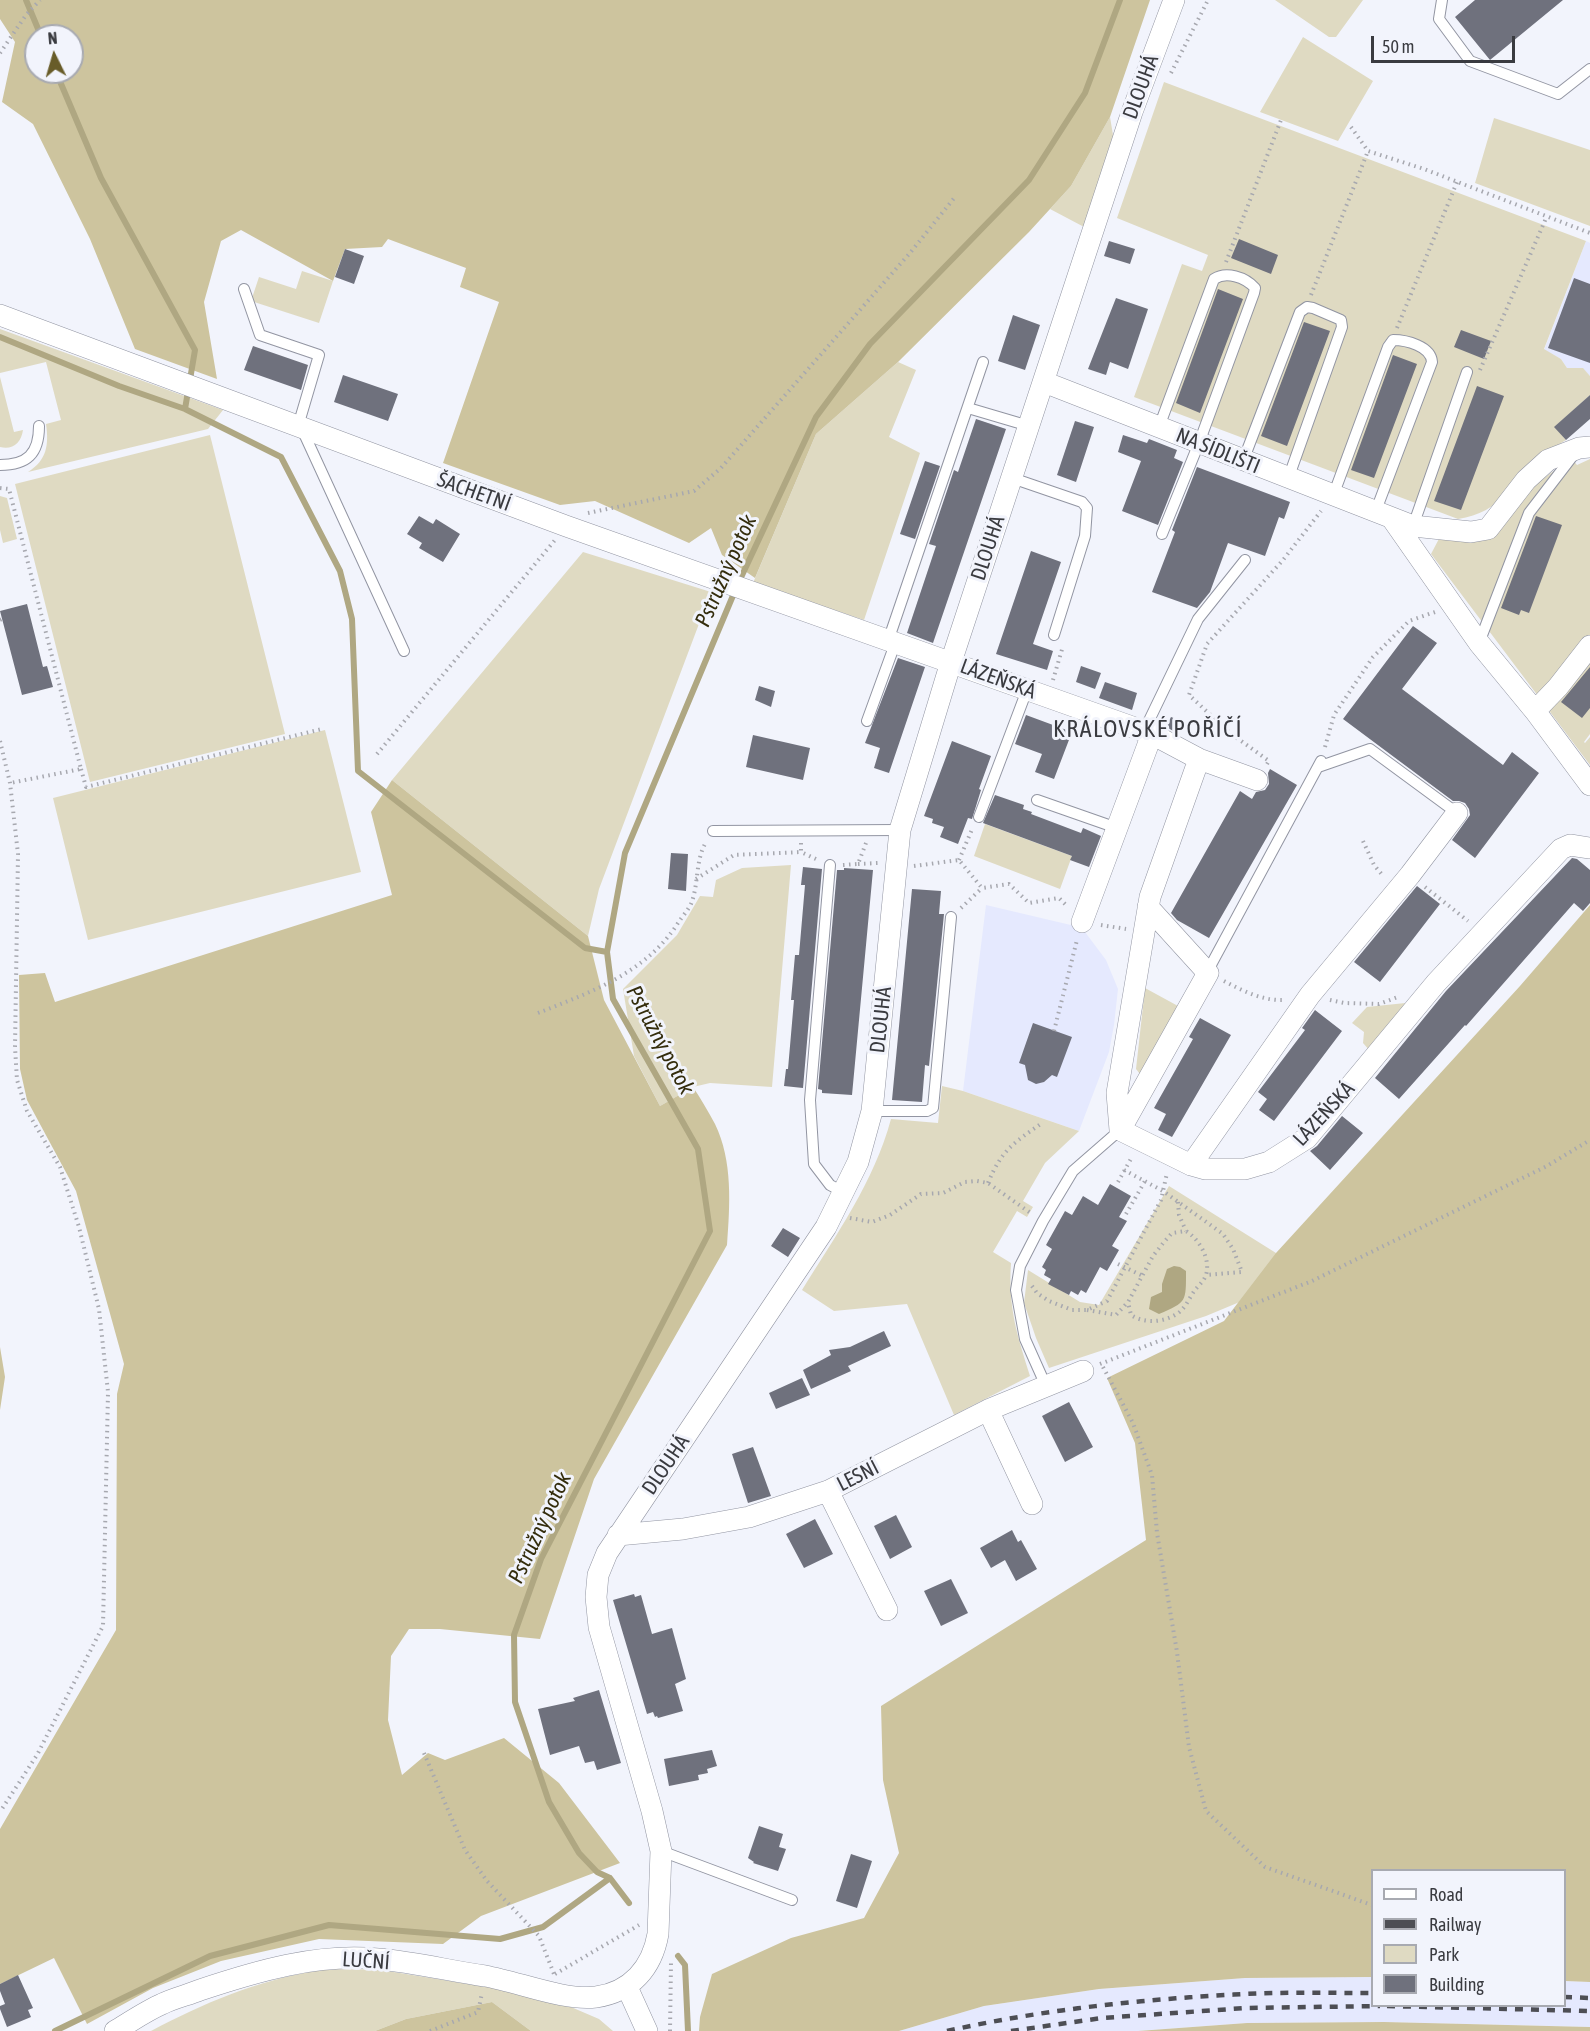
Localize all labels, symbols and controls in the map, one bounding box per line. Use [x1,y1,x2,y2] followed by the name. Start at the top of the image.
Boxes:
[24,24,84,84] north arrow
[1374,24,1518,62] scale bar
[47,29,58,47] text: N
[1382,36,1414,57] text: 50 m
[1118,51,1164,123] street label: DLOUHÁ
[1172,423,1264,479] street label: NA SÍDLIŠTI
[434,467,514,517] street label: ŠACHETNÍ
[690,511,762,631] water label: Pstružný potok
[966,512,1010,584] street label: DLOUHÁ
[957,654,1039,704] street label: LÁZEŇSKÁ
[1053,715,1243,743] district label: KRÁLOVSKÉ POŘÍČÍ
[620,981,700,1099] water label: Pstružný potok
[865,986,897,1054] street label: DLOUHÁ
[1288,1077,1360,1151] street label: LÁZEŇSKÁ
[637,1430,695,1500] street label: DLOUHÁ
[833,1455,883,1497] street label: LESNÍ
[503,1468,577,1588] water label: Pstružný potok
[1371,1869,1566,2007] legend
[1429,1884,1463,1905] text: Road
[1429,1914,1481,1935] text: Railway
[1429,1944,1459,1965] text: Park
[341,1947,391,1975] street label: LUČNÍ
[1429,1974,1484,1995] text: Building

